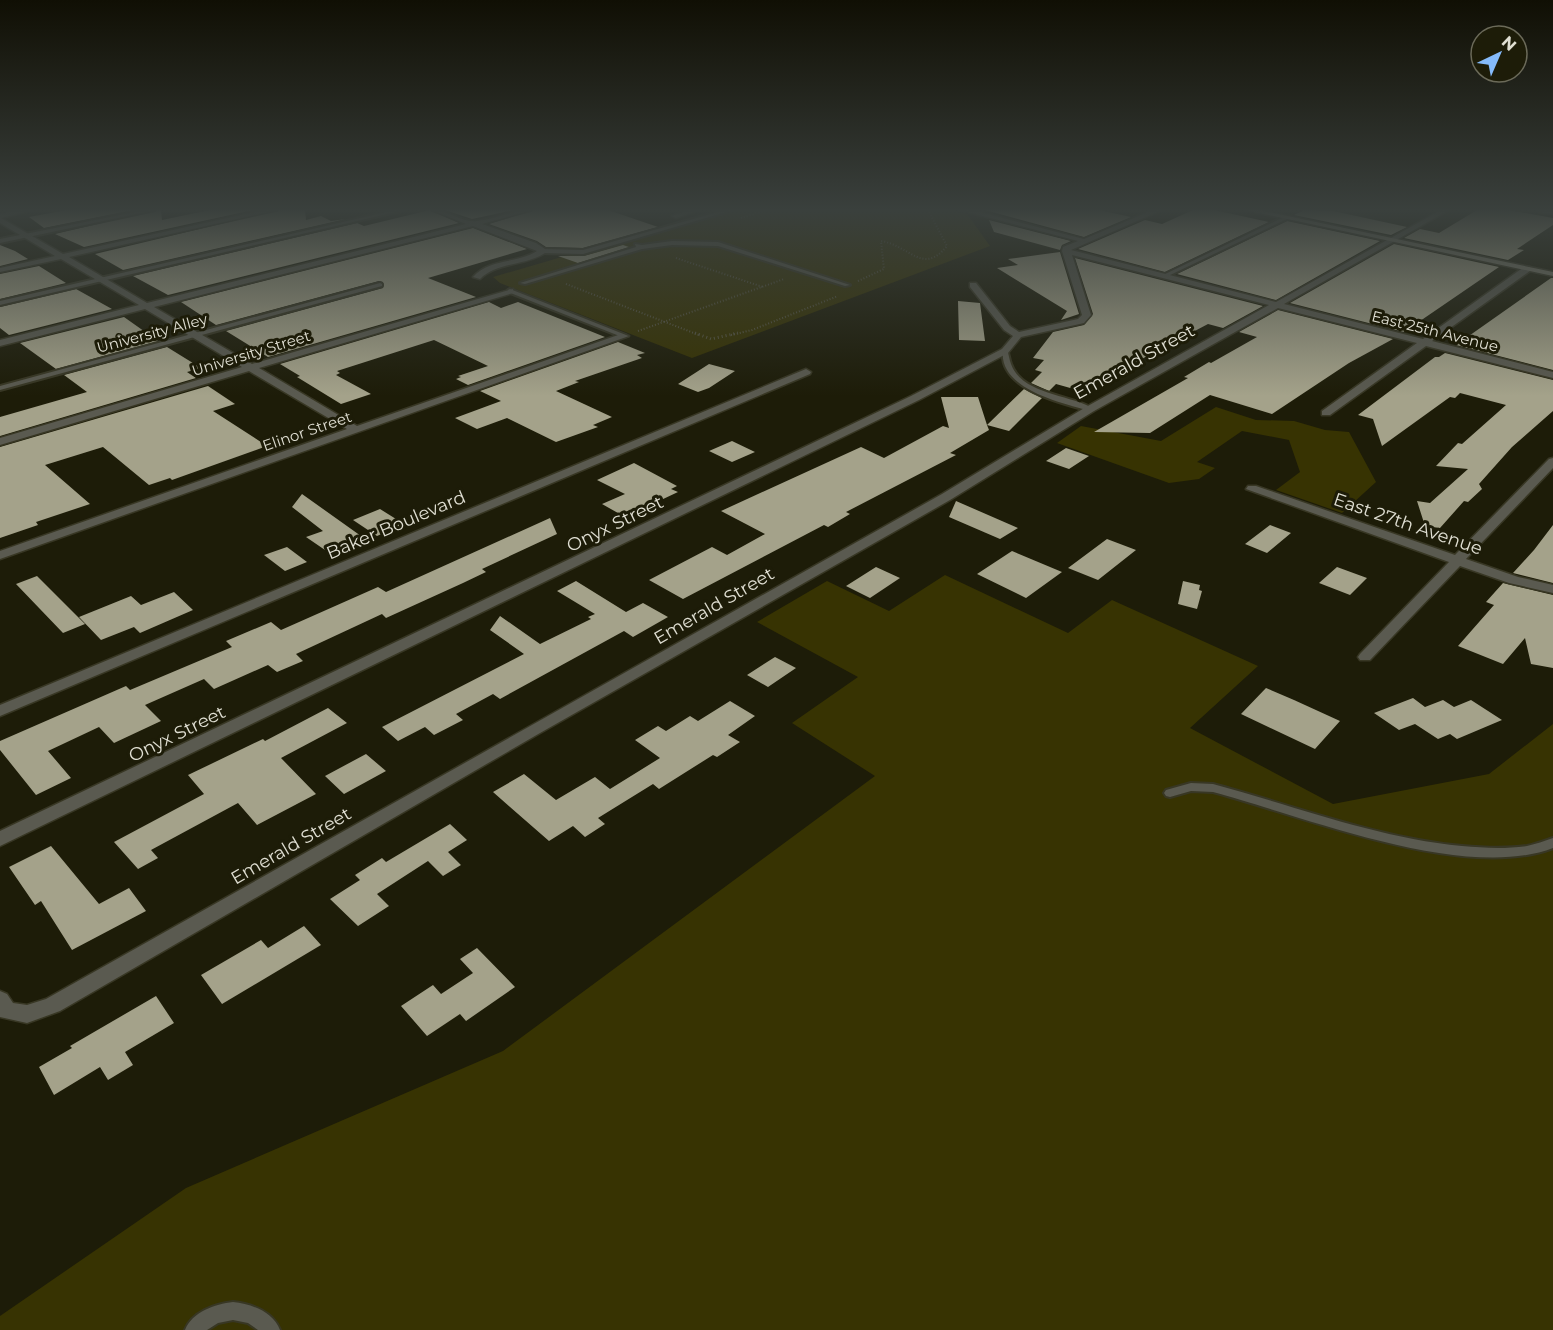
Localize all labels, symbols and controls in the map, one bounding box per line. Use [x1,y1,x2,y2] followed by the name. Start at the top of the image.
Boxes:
[1469,24,1529,84] north arrow
[1498,32,1520,55] text: N
[1370,306,1500,356] street label: East 25th Avenue
[95,309,210,357] street label: University Alley
[1069,320,1199,404] street label: Emerald Street
[189,326,313,380] street label: University Street
[260,407,354,455] street label: Elinor Street
[323,486,469,564] street label: Baker Boulevard
[1331,488,1485,560] street label: East 27th Avenue
[563,491,667,557] street label: Onyx Street
[650,563,778,649] street label: Emerald Street
[125,701,229,767] street label: Onyx Street
[227,803,355,889] street label: Emerald Street

